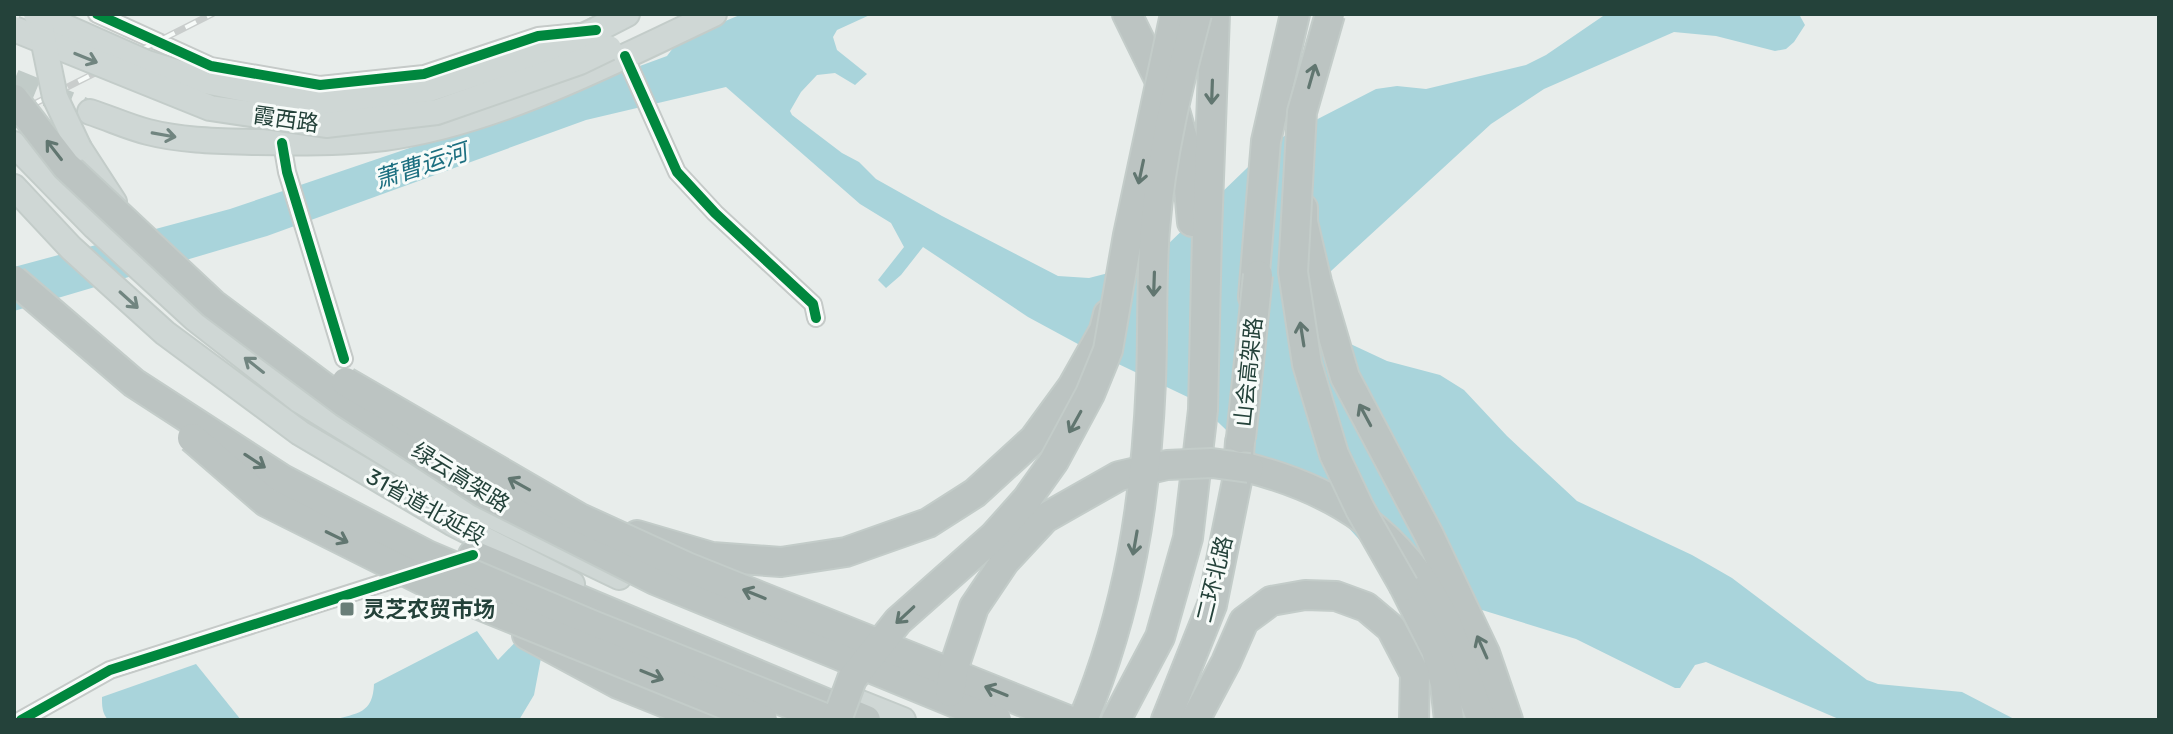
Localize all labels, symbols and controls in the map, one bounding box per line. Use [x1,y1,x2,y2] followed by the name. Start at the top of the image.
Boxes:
[73,52,98,66] one-way arrow
[1305,64,1320,90] one-way arrow
[1205,78,1220,105] one-way arrow
[251,102,320,137] street label: 霞西路
[151,128,177,143] one-way arrow
[371,137,475,194] water label: 萧曹运河
[45,140,62,161] one-way arrow
[1133,159,1148,185] one-way arrow
[1146,270,1161,297] one-way arrow
[118,291,138,309] one-way arrow
[1229,316,1268,428] street label: 山会高架路
[1294,322,1309,347] one-way arrow
[244,356,265,373] one-way arrow
[1357,403,1372,427] one-way arrow
[1067,410,1083,433] one-way arrow
[407,437,515,518] street label: 绿云高架路
[243,454,266,470] one-way arrow
[361,463,490,550] street label: 31省道北延段
[508,476,531,492] one-way arrow
[324,530,348,546] one-way arrow
[1127,530,1142,555] one-way arrow
[1191,533,1238,625] street label: 二环北路
[742,586,767,600] one-way arrow
[363,596,495,623] place label: 灵芝农贸市场
[338,600,356,618] marker: 灵芝农贸市场
[895,606,915,625] one-way arrow
[1474,635,1489,659] one-way arrow
[639,668,664,683] one-way arrow
[984,683,1009,697] one-way arrow

